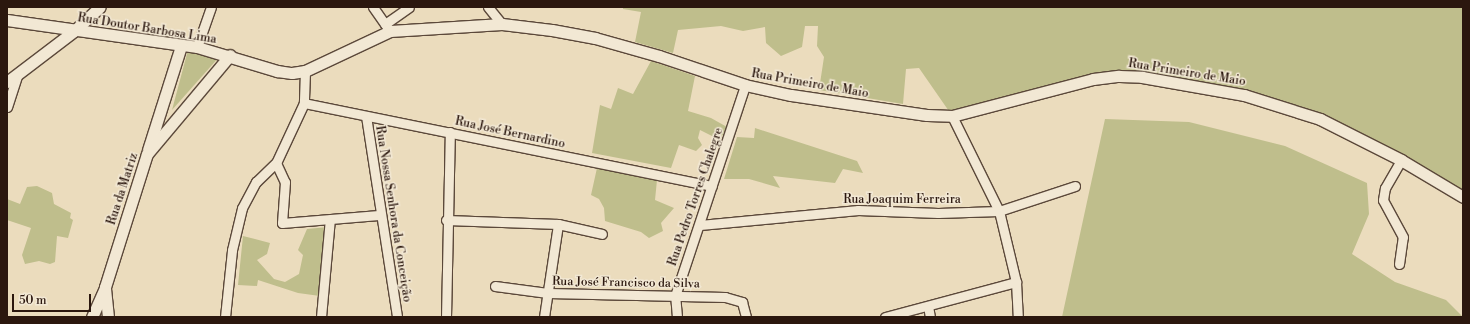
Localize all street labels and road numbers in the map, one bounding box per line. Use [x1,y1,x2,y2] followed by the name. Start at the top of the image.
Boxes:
[76,11,218,47] street label: Rua Doutor Barbosa Lima
[1127,57,1247,89] street label: Rua Primeiro de Maio
[750,67,870,101] street label: Rua Primeiro de Maio
[454,114,566,152] street label: Rua José Bernardino
[372,125,414,303] street label: Rua Nossa Senhora da Conceição
[666,126,726,268] street label: Rua Pedro Torres Chalegre
[105,151,141,227] street label: Rua da Matriz
[843,193,961,207] street label: Rua Joaquim Ferreira
[552,275,700,291] street label: Rua José Francisco da Silva

